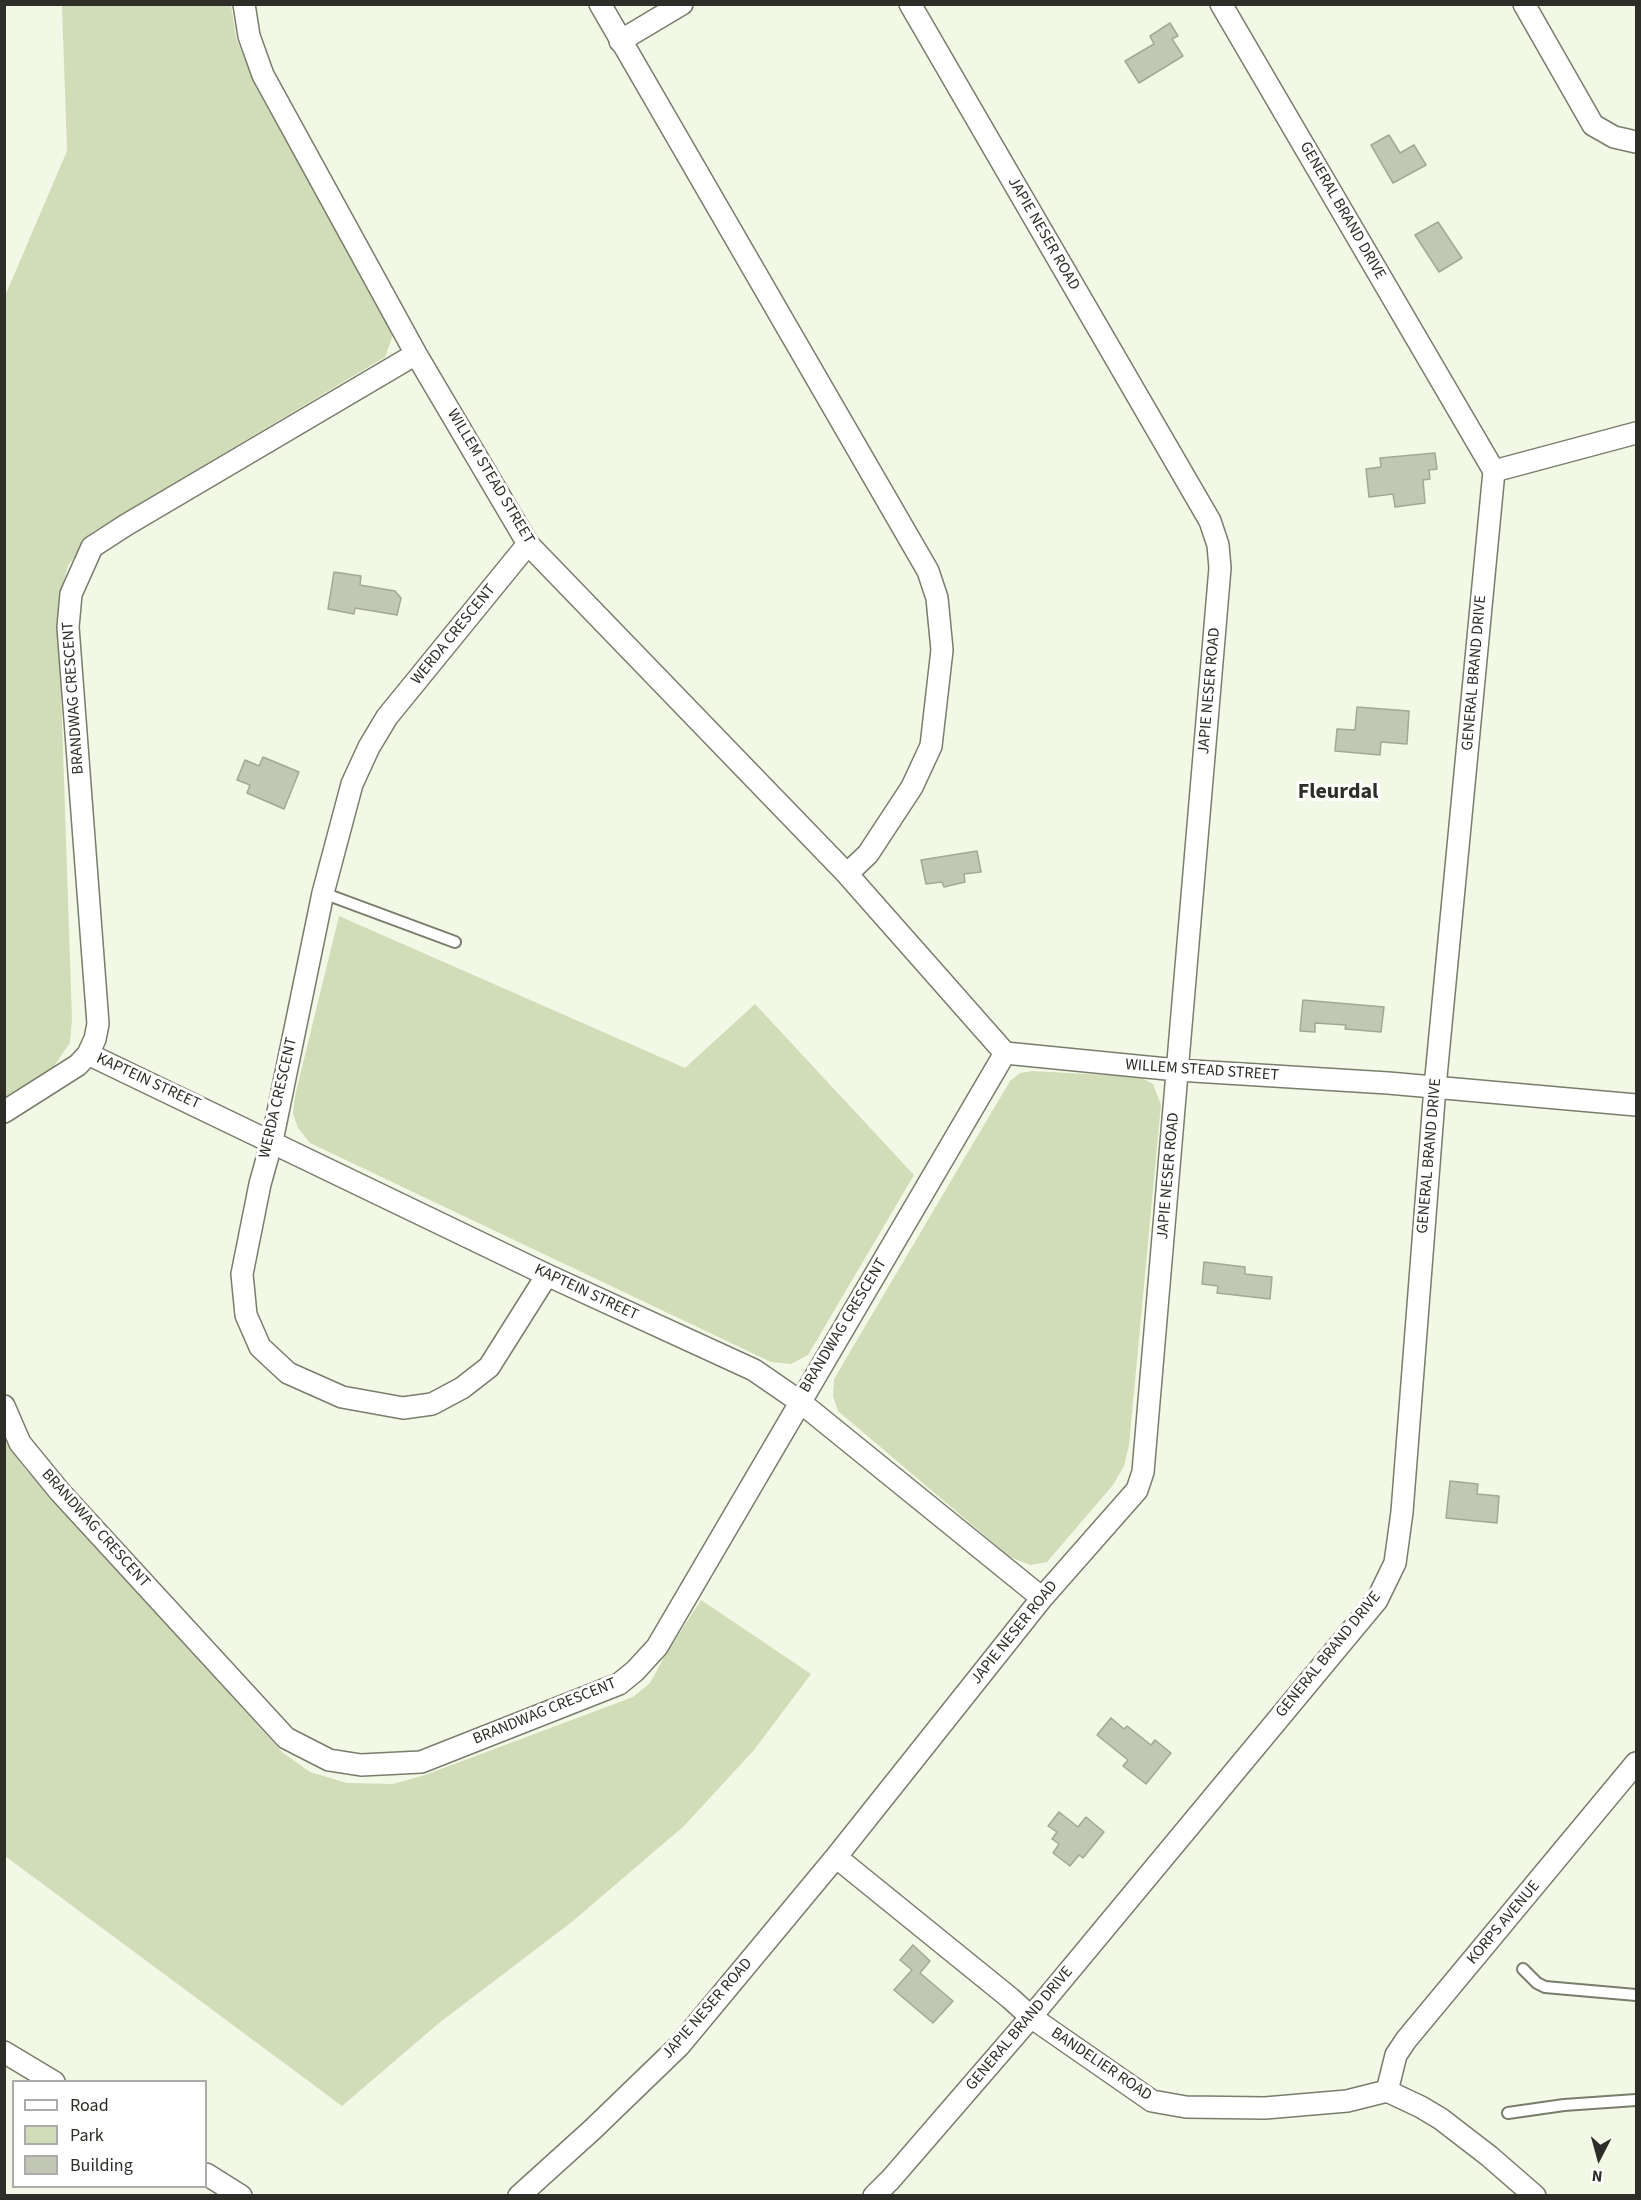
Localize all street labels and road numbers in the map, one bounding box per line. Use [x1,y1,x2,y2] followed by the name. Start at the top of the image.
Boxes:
[1295,139,1389,283] street label: GENERAL BRAND DRIVE
[1003,174,1083,294] street label: JAPIE NESER ROAD
[442,406,538,548] street label: WILLEM STEAD STREET
[408,581,500,689] street label: WERDA CRESCENT
[1459,594,1491,752] street label: GENERAL BRAND DRIVE
[59,621,89,775] street label: BRANDWAG CRESCENT
[1195,627,1225,755] street label: JAPIE NESER ROAD
[256,1036,302,1160] street label: WERDA CRESCENT
[93,1050,203,1114] street label: KAPTEIN STREET
[1125,1056,1279,1086] street label: WILLEM STEAD STREET
[1414,1077,1446,1235] street label: GENERAL BRAND DRIVE
[1154,1112,1184,1240] street label: JAPIE NESER ROAD
[796,1255,892,1397] street label: BRANDWAG CRESCENT
[531,1261,641,1325] street label: KAPTEIN STREET
[37,1466,153,1592] street label: BRANDWAG CRESCENT
[967,1577,1063,1689] street label: JAPIE NESER ROAD
[1272,1588,1386,1722] street label: GENERAL BRAND DRIVE
[470,1674,620,1750] street label: BRANDWAG CRESCENT
[1463,1877,1545,1969] street label: KORPS AVENUE
[659,1955,757,2063] street label: JAPIE NESER ROAD
[962,1963,1078,2095] street label: GENERAL BRAND DRIVE
[1047,2024,1155,2106] street label: BANDELIER ROAD

